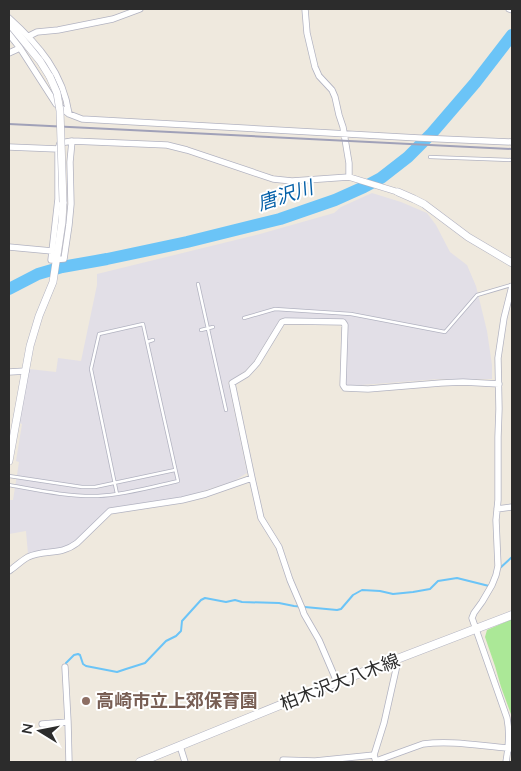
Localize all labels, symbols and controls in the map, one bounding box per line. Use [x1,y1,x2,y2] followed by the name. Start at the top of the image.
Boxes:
[254,174,318,215] water label: 唐沢川
[277,648,403,715] street label: 柏木沢大八木線
[96,689,258,712] place label: 高崎市立上郊保育園
[80,695,92,707] marker: 高崎市立上郊保育園
[15,706,65,756] north arrow
[17,722,37,736] text: N

